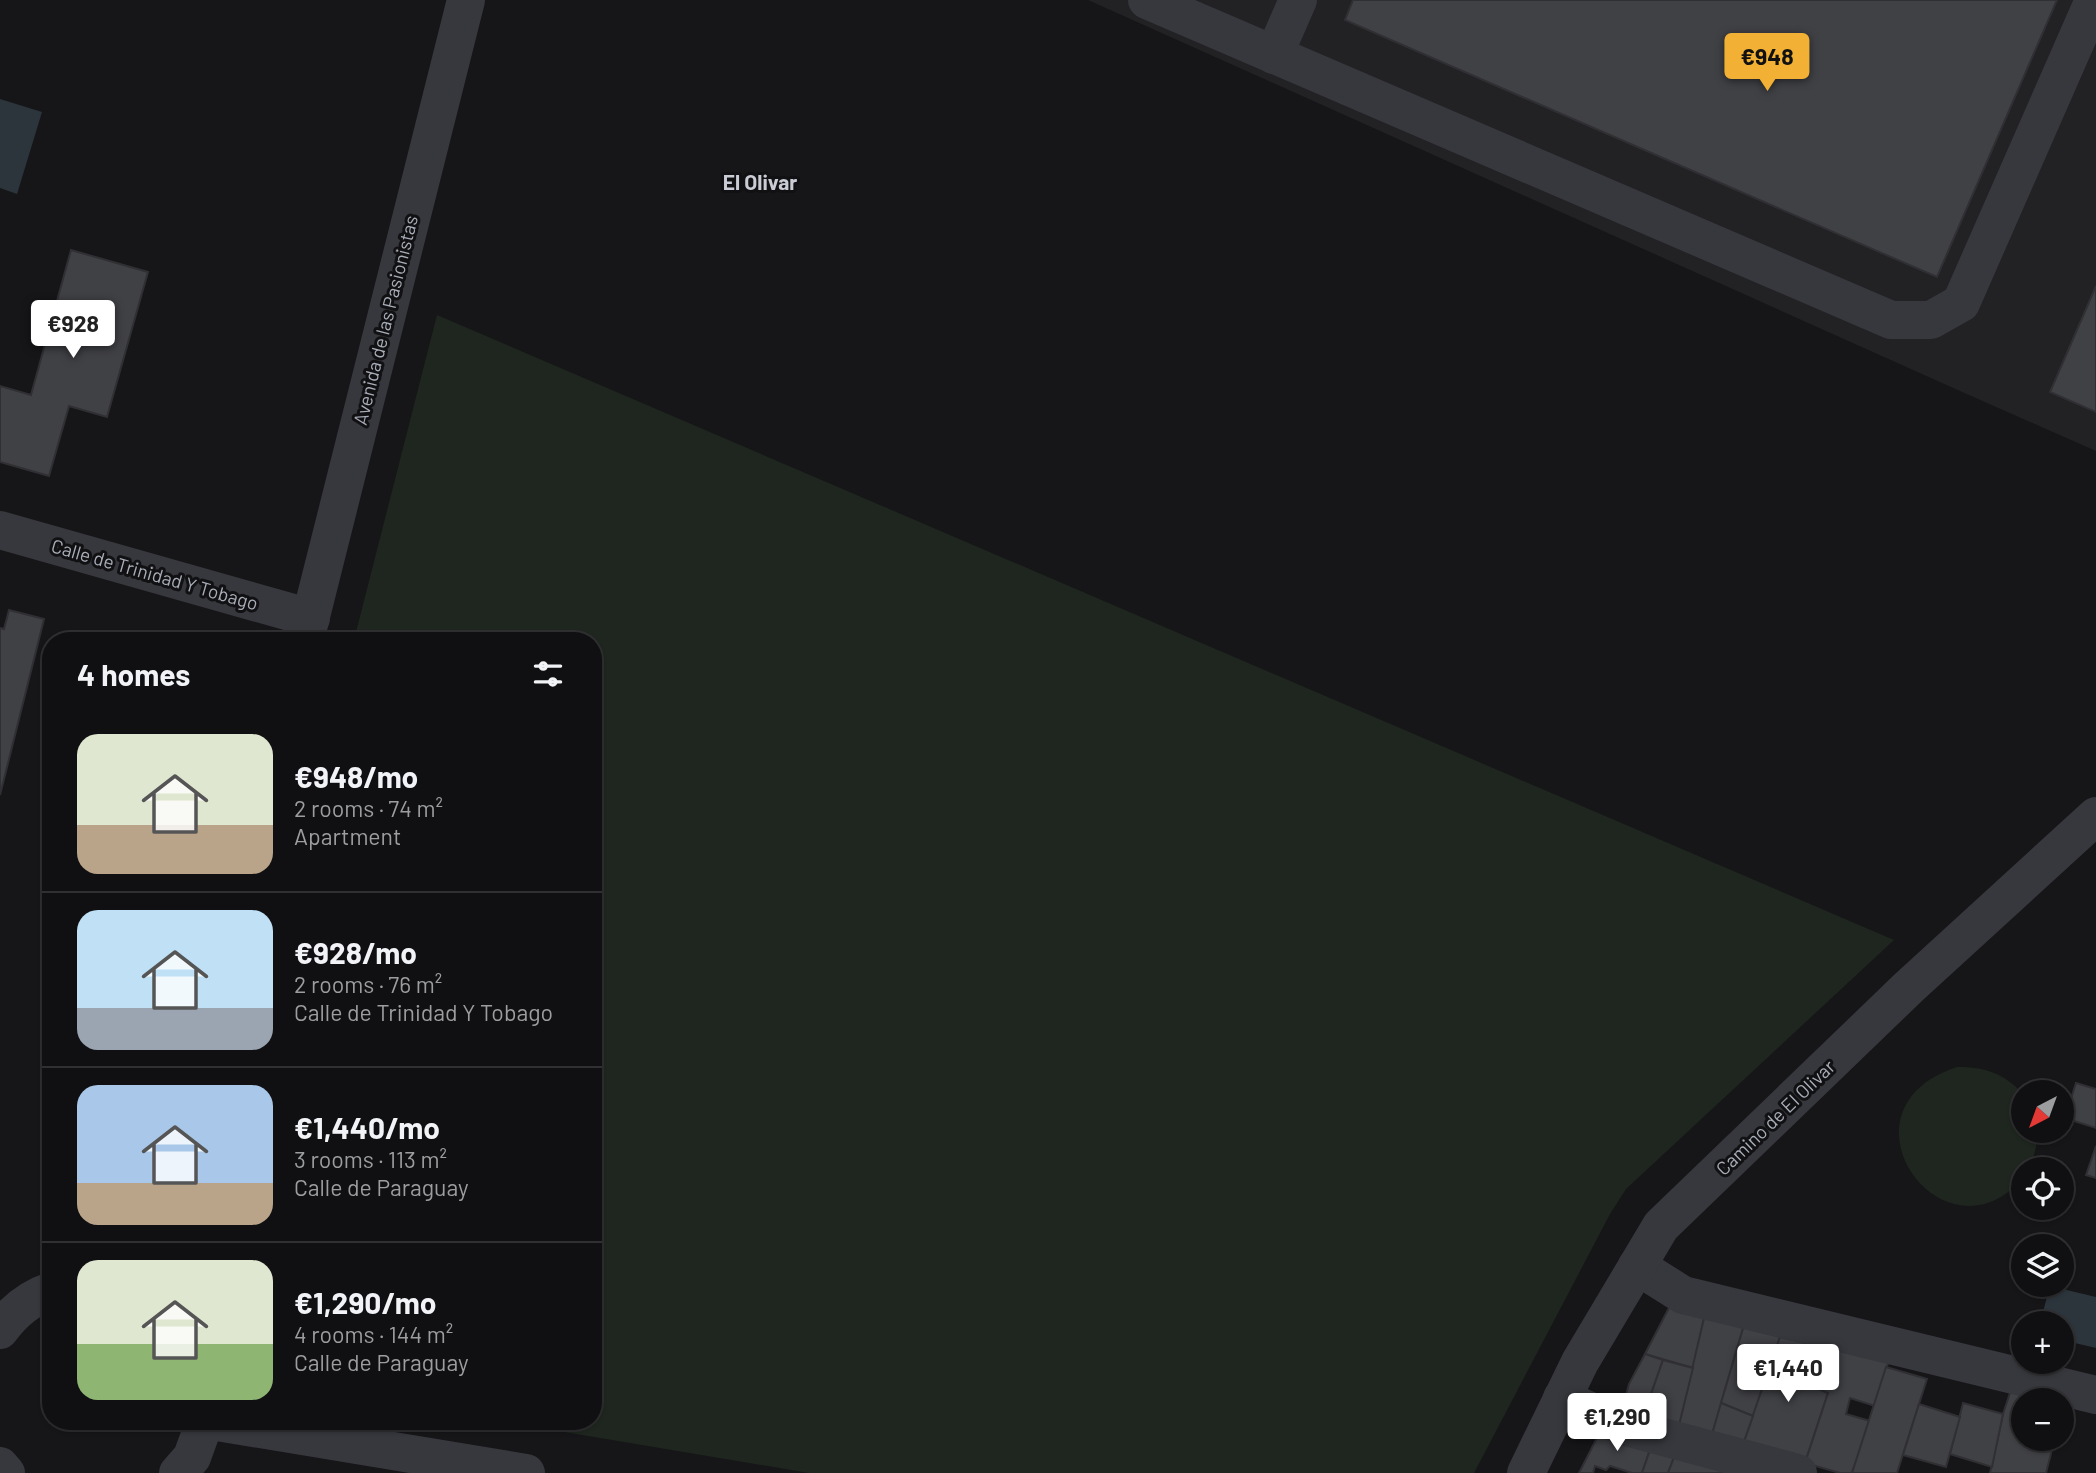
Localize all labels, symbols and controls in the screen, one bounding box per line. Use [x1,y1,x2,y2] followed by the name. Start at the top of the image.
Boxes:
[1726,34,1808,93] pin: €948
[1740,42,1794,70] text: €948
[723,169,797,194] district label: El Olivar
[348,213,422,427] street label: Avenida de las Pasionistas
[32,300,114,360] pin: €928
[47,309,99,337] text: €928
[49,533,261,615] street label: Calle de Trinidad Y Tobago
[529,655,567,693] icon: filters
[77,656,190,692] text: 4 homes
[294,758,418,794] text: €948/mo
[133,762,217,846] icon: home
[294,794,443,822] text: 2 rooms · 74 m²
[294,822,401,850] text: Apartment
[294,934,417,970] text: €928/mo
[133,938,217,1022] icon: home
[294,970,442,998] text: 2 rooms · 76 m²
[294,998,553,1026] text: Calle de Trinidad Y Tobago
[1711,1054,1839,1180] street label: Camino de El Olivar
[2011,1080,2074,1143] north arrow
[2011,1080,2074,1451] map controls
[294,1109,440,1145] text: €1,440/mo
[133,1113,217,1197] icon: home
[294,1145,447,1173] text: 3 rooms · 113 m²
[2011,1157,2074,1220] button: locate
[294,1173,469,1201] text: Calle de Paraguay
[2011,1234,2074,1297] button: layers
[294,1284,436,1320] text: €1,290/mo
[133,1288,217,1372] icon: home
[2011,1311,2074,1374] button: +
[294,1320,453,1348] text: 4 rooms · 144 m²
[1731,1344,1845,1404] pin: €1,440
[294,1348,469,1376] text: Calle de Paraguay
[1753,1353,1823,1381] text: €1,440
[2011,1388,2074,1451] button: −
[1560,1394,1674,1453] pin: €1,290
[1583,1402,1651,1430] text: €1,290

